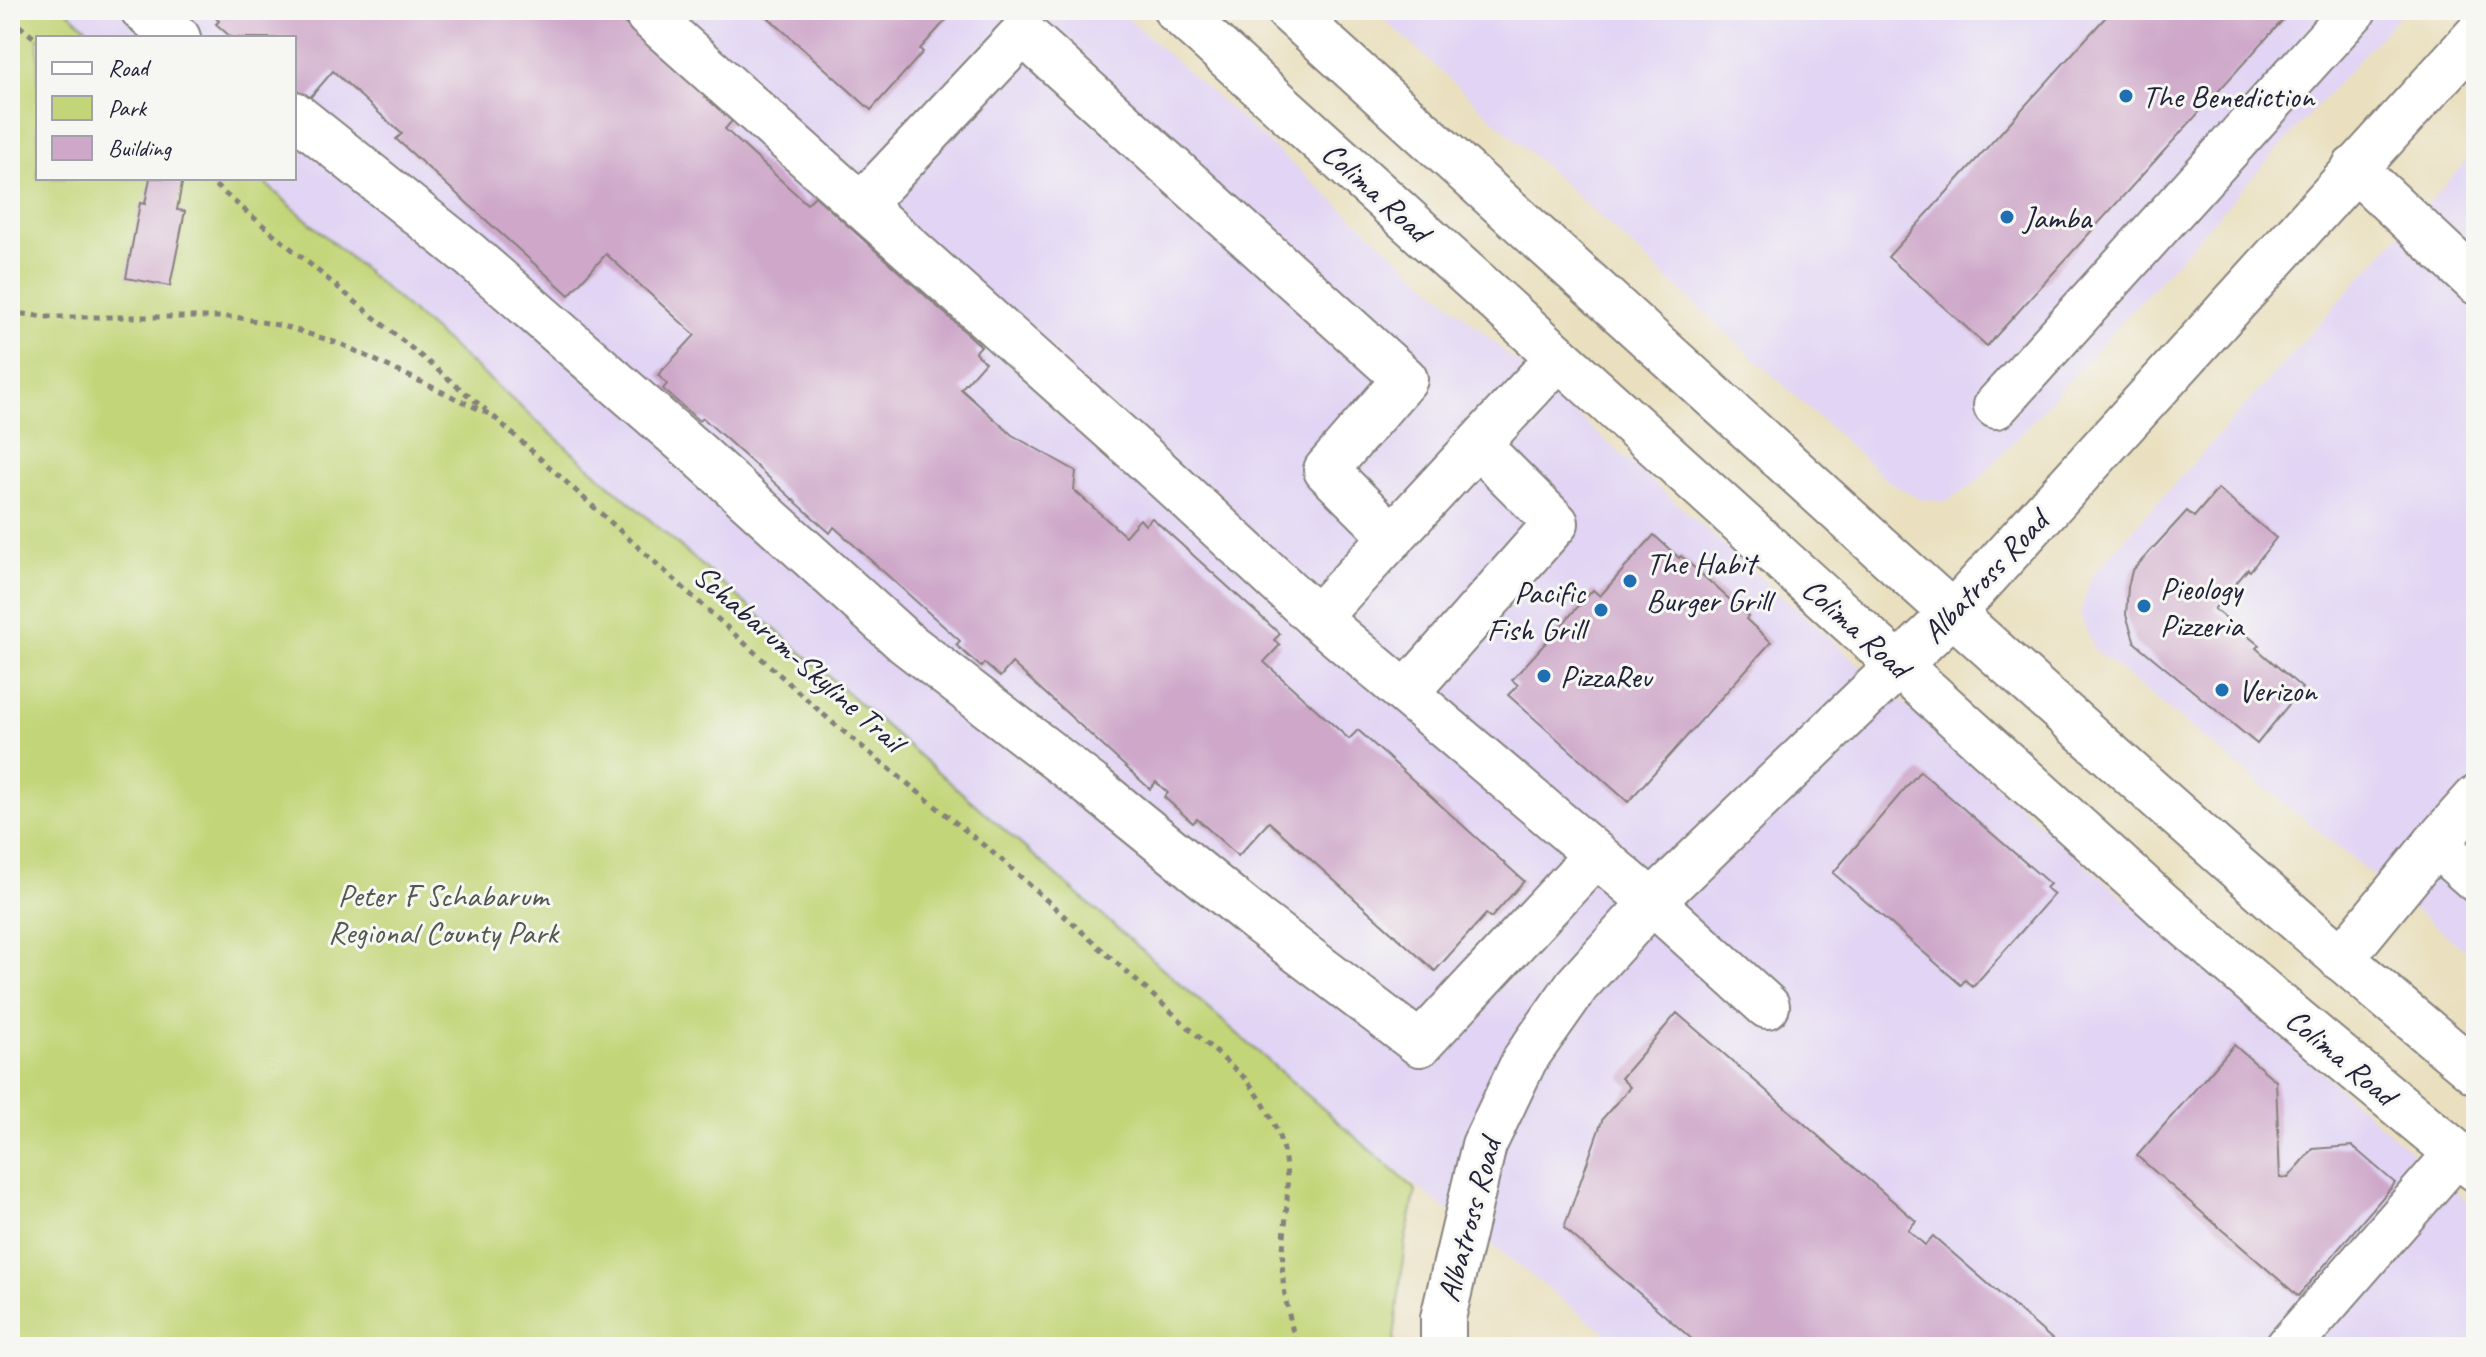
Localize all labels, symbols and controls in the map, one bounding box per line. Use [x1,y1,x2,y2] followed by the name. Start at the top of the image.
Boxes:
[36,36,296,180] legend
[108,53,152,83] text: Road
[2142,76,2316,117] place label: The Benediction
[2117,87,2135,105] marker: The Benediction
[108,93,148,123] text: Park
[108,133,173,163] text: Building
[1313,133,1442,254] street label: Colima Road
[2021,197,2093,238] place label: Jamba
[1998,208,2016,226] marker: Jamba
[1913,499,2060,652] street label: Albatross Road
[1646,543,1777,621] place label: The Habit Burger Grill
[685,555,917,765] street label: Schabarum-Skyline Trail
[2160,568,2245,646] place label: Pieology Pizzeria
[1793,569,1922,690] street label: Colima Road
[1487,572,1591,650] place label: Pacific Fish Grill
[1621,572,1639,590] marker: The Habit Burger Grill
[2135,597,2153,615] marker: Pieology Pizzeria
[1592,601,1610,619] marker: Pacific Fish Grill
[1560,656,1653,697] place label: PizzaRev
[1535,667,1553,685] marker: PizzaRev
[2238,670,2318,711] place label: Verizon
[2213,681,2231,699] marker: Verizon
[328,875,560,953] park label: Peter F Schabarum Regional County Park
[2277,999,2408,1118] street label: Colima Road
[1428,1130,1512,1306] street label: Albatross Road

